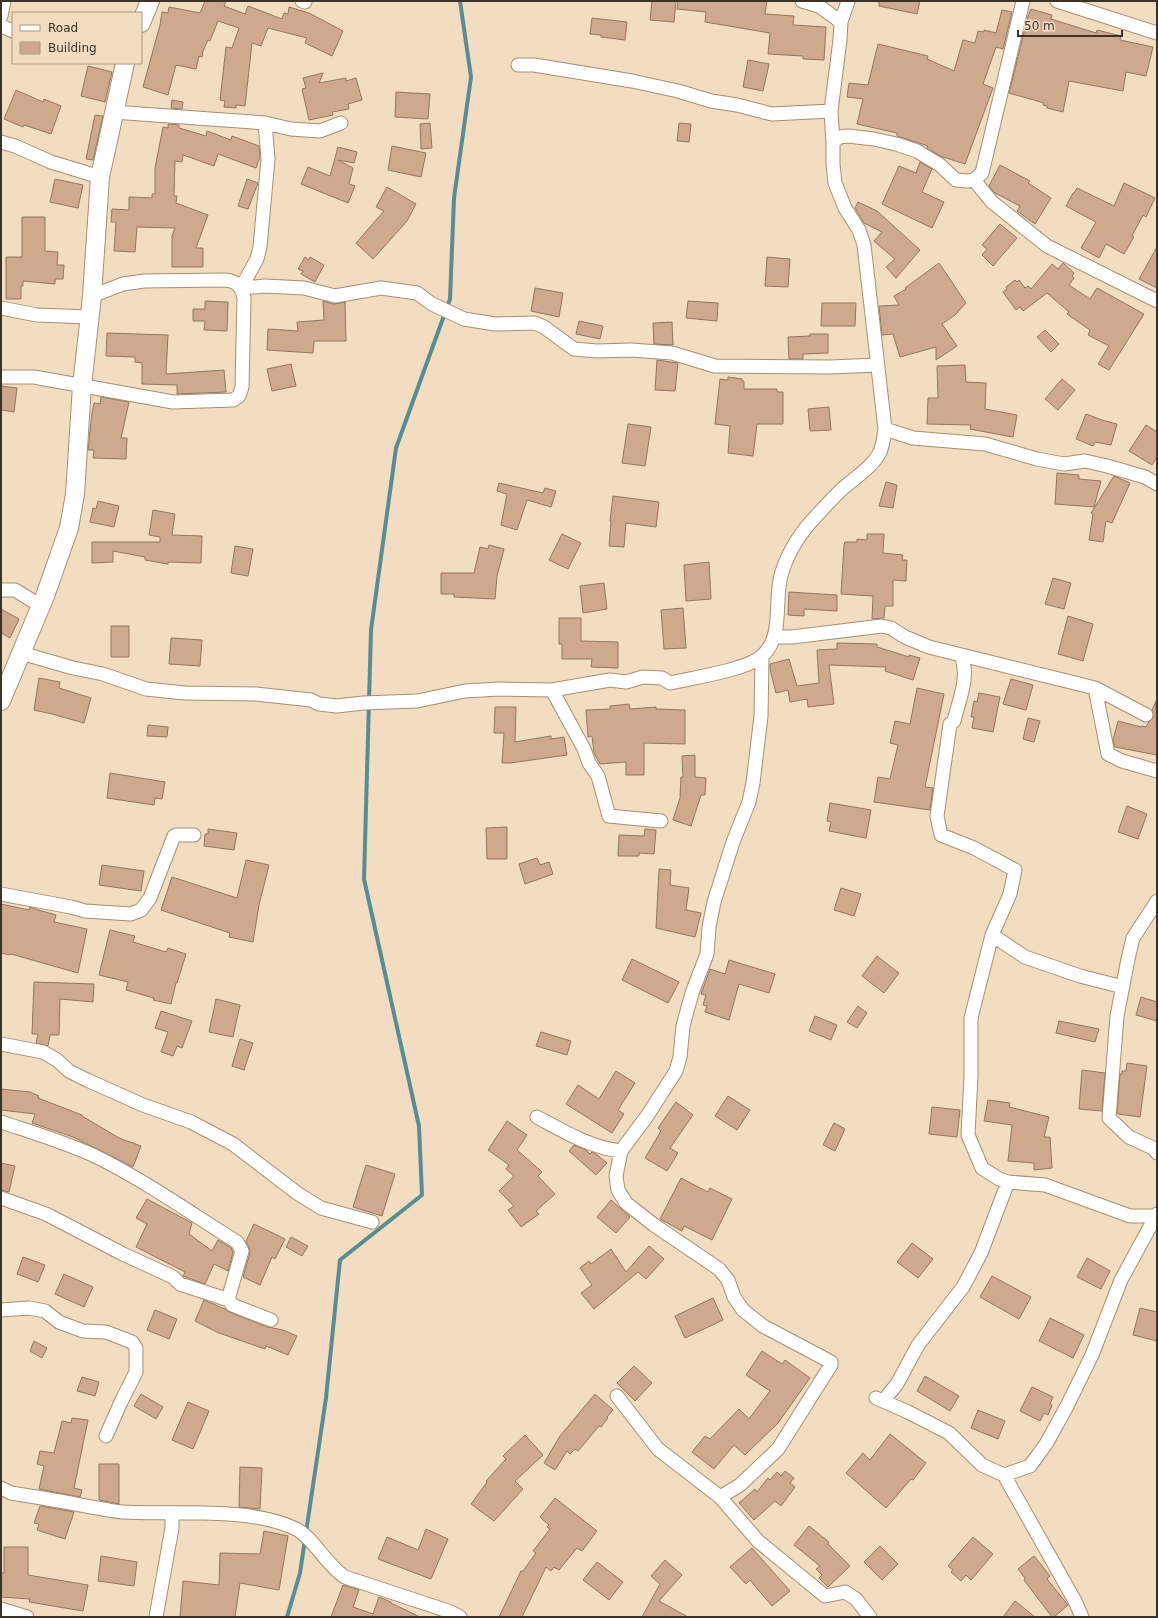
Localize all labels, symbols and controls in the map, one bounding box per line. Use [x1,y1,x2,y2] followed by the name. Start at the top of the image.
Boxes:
[12,12,142,64] legend
[1018,12,1122,38] scale bar
[1024,19,1055,33] text: 50 m
[48,21,78,35] text: Road
[48,41,97,55] text: Building

